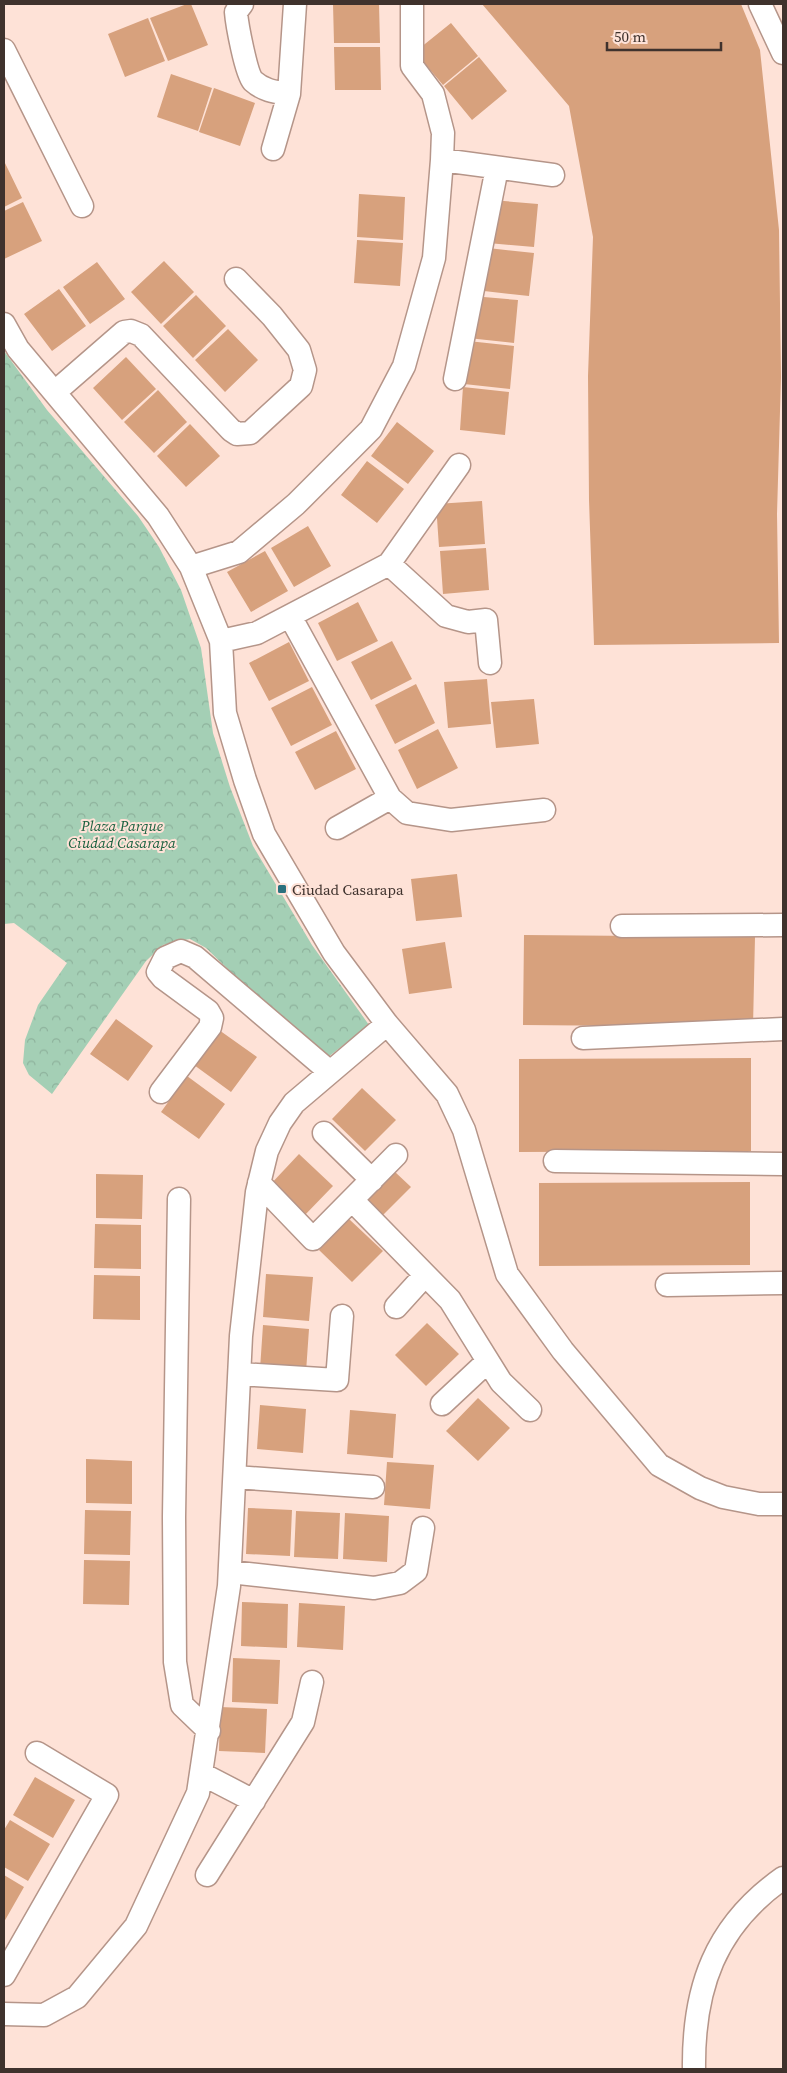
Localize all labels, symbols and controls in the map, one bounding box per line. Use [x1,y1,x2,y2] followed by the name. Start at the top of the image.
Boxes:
[607,20,721,52] scale bar
[614,26,646,47] text: 50 m
[68,815,176,853] park label: Plaza Parque Ciudad Casarapa
[292,879,404,900] place label: Ciudad Casarapa
[276,883,288,895] marker: Ciudad Casarapa

